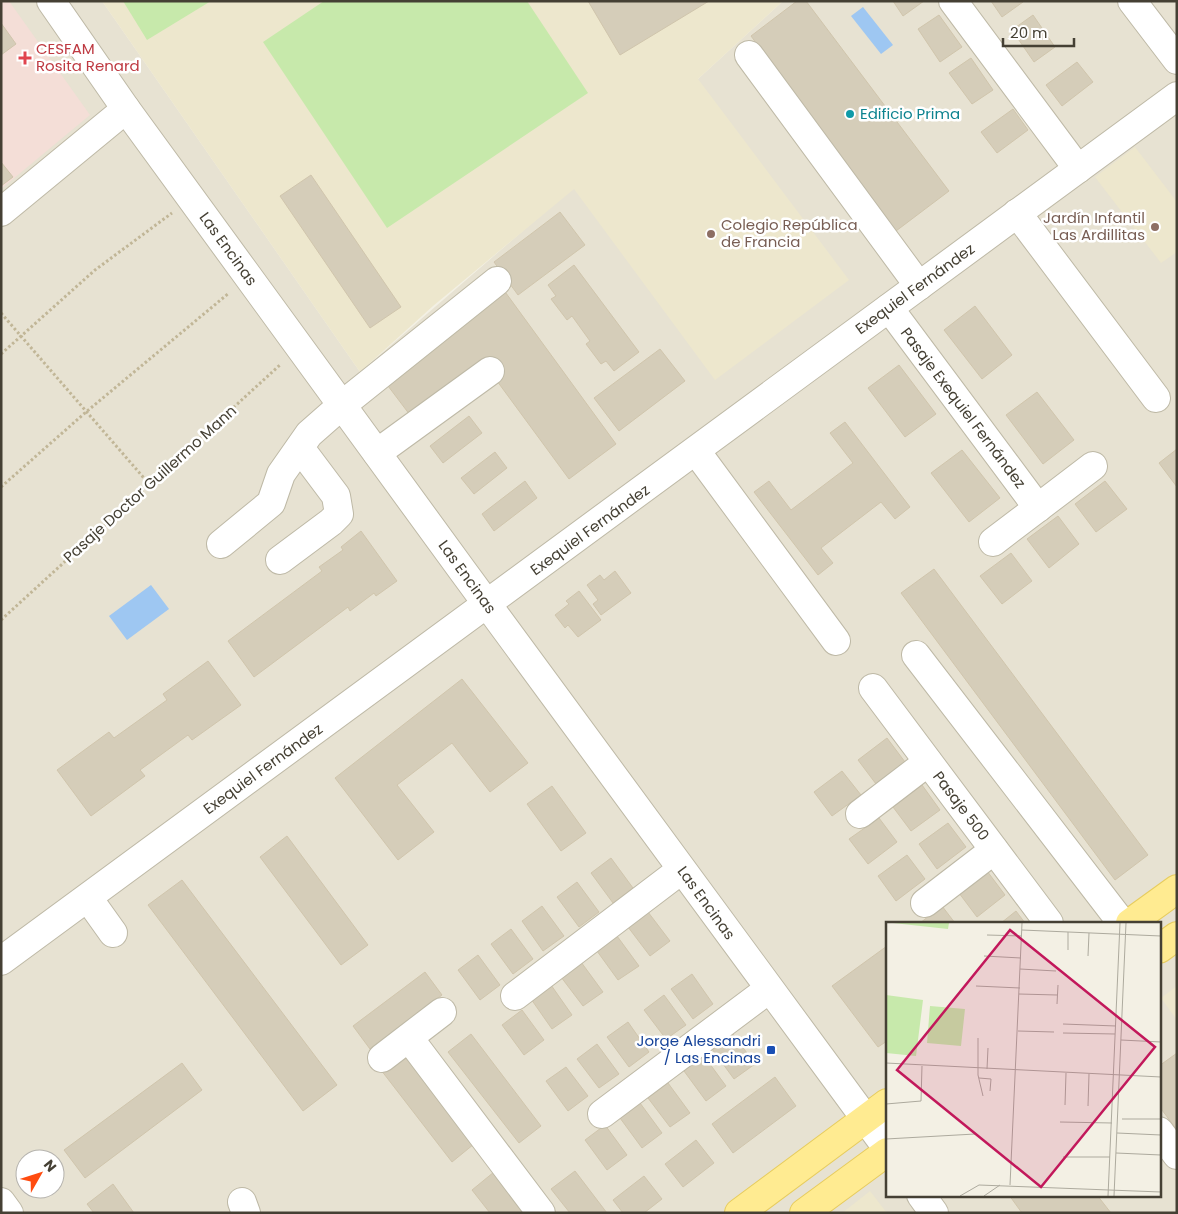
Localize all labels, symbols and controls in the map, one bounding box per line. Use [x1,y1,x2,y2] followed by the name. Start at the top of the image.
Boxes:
[1003,15,1074,47] scale bar
[1010,22,1048,43] text: 20 m
[36,38,140,76] place label: CESFAM Rosita Renard
[18,51,32,65] marker: CESFAM Rosita Renard
[860,103,960,124] place label: Edificio Prima
[844,108,856,120] marker: Edificio Prima
[1043,207,1145,245] place label: Jardín Infantil Las Ardillitas
[195,208,262,290] street label: Las Encinas
[721,214,858,252] place label: Colegio República de Francia
[1149,221,1161,233] marker: Jardín Infantil Las Ardillitas
[705,228,717,240] marker: Colegio República de Francia
[851,238,979,339] street label: Exequiel Fernández
[896,323,1031,493] street label: Pasaje Exequiel Fernández
[59,400,241,567] street label: Pasaje Doctor Guillermo Mann
[526,479,654,580] street label: Exequiel Fernández
[434,536,501,618] street label: Las Encinas
[199,718,327,819] street label: Exequiel Fernández
[928,767,994,845] street label: Pasaje 500
[673,862,740,944] street label: Las Encinas
[886,922,1160,1196] inset map
[636,1030,761,1068] place label: Jorge Alessandri / Las Encinas
[765,1044,777,1056] marker: Jorge Alessandri / Las Encinas
[15,1149,65,1199] north arrow
[39,1155,61,1176] text: N

